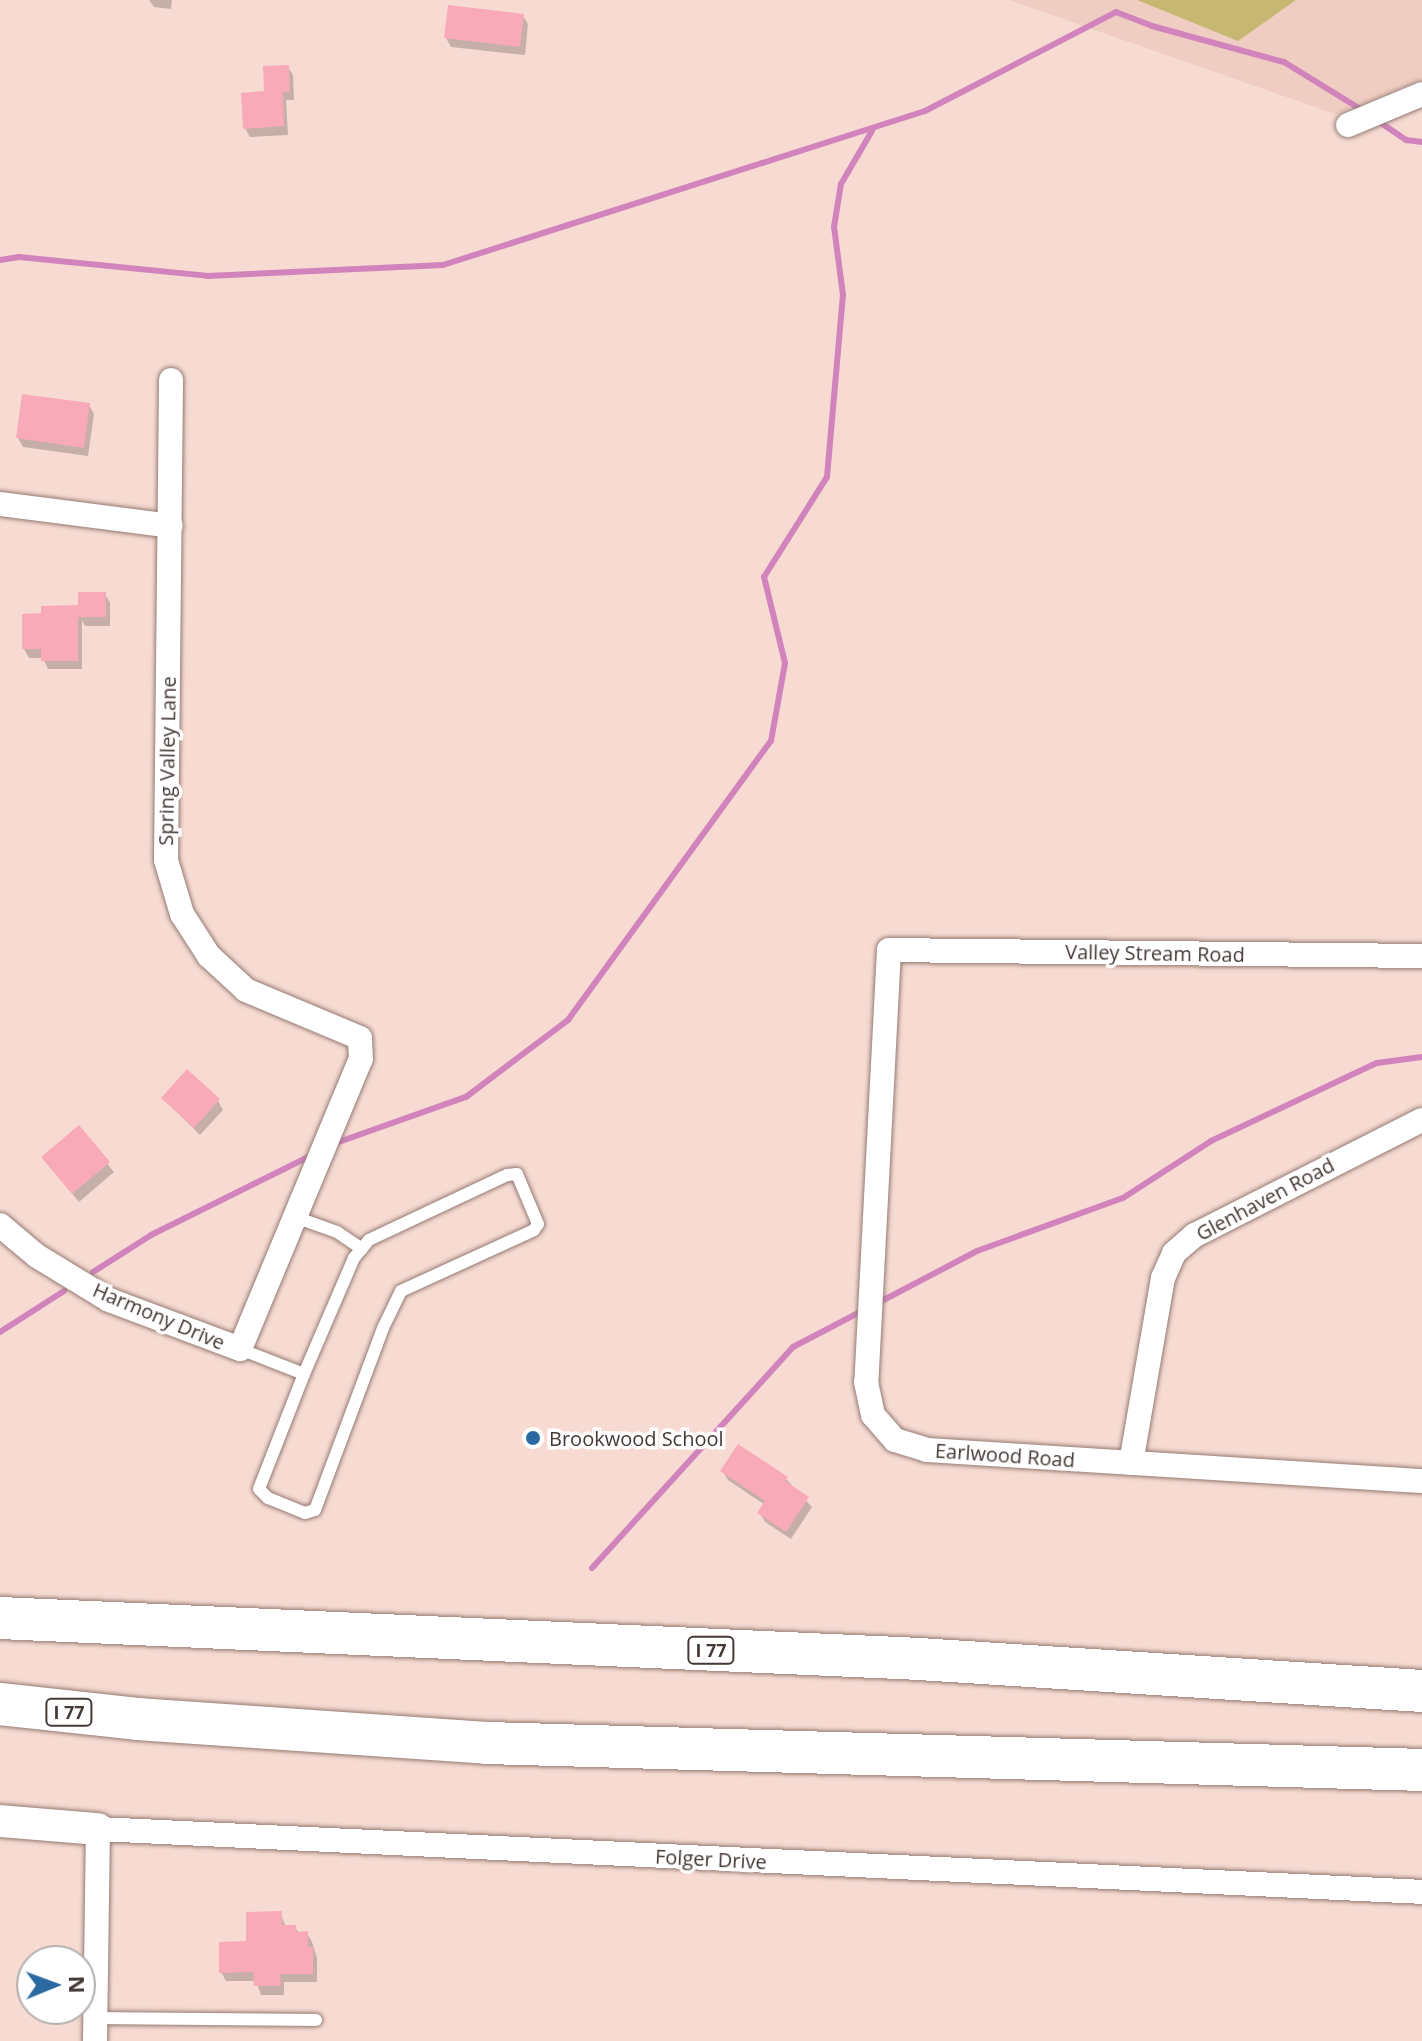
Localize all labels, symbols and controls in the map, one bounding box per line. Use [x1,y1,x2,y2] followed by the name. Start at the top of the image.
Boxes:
[154,676,180,846] street label: Spring Valley Lane
[1065,939,1245,967] street label: Valley Stream Road
[1192,1153,1338,1245] street label: Glenhaven Road
[89,1277,229,1355] street label: Harmony Drive
[549,1426,724,1450] place label: Brookwood School
[524,1429,542,1447] marker: Brookwood School
[934,1438,1076,1472] street label: Earlwood Road
[687,1636,735,1664] road number: I 77
[45,1698,93,1726] road number: I 77
[655,1844,767,1874] street label: Folger Drive
[16,1945,96,2025] north arrow
[63,1975,93,1994] text: N

